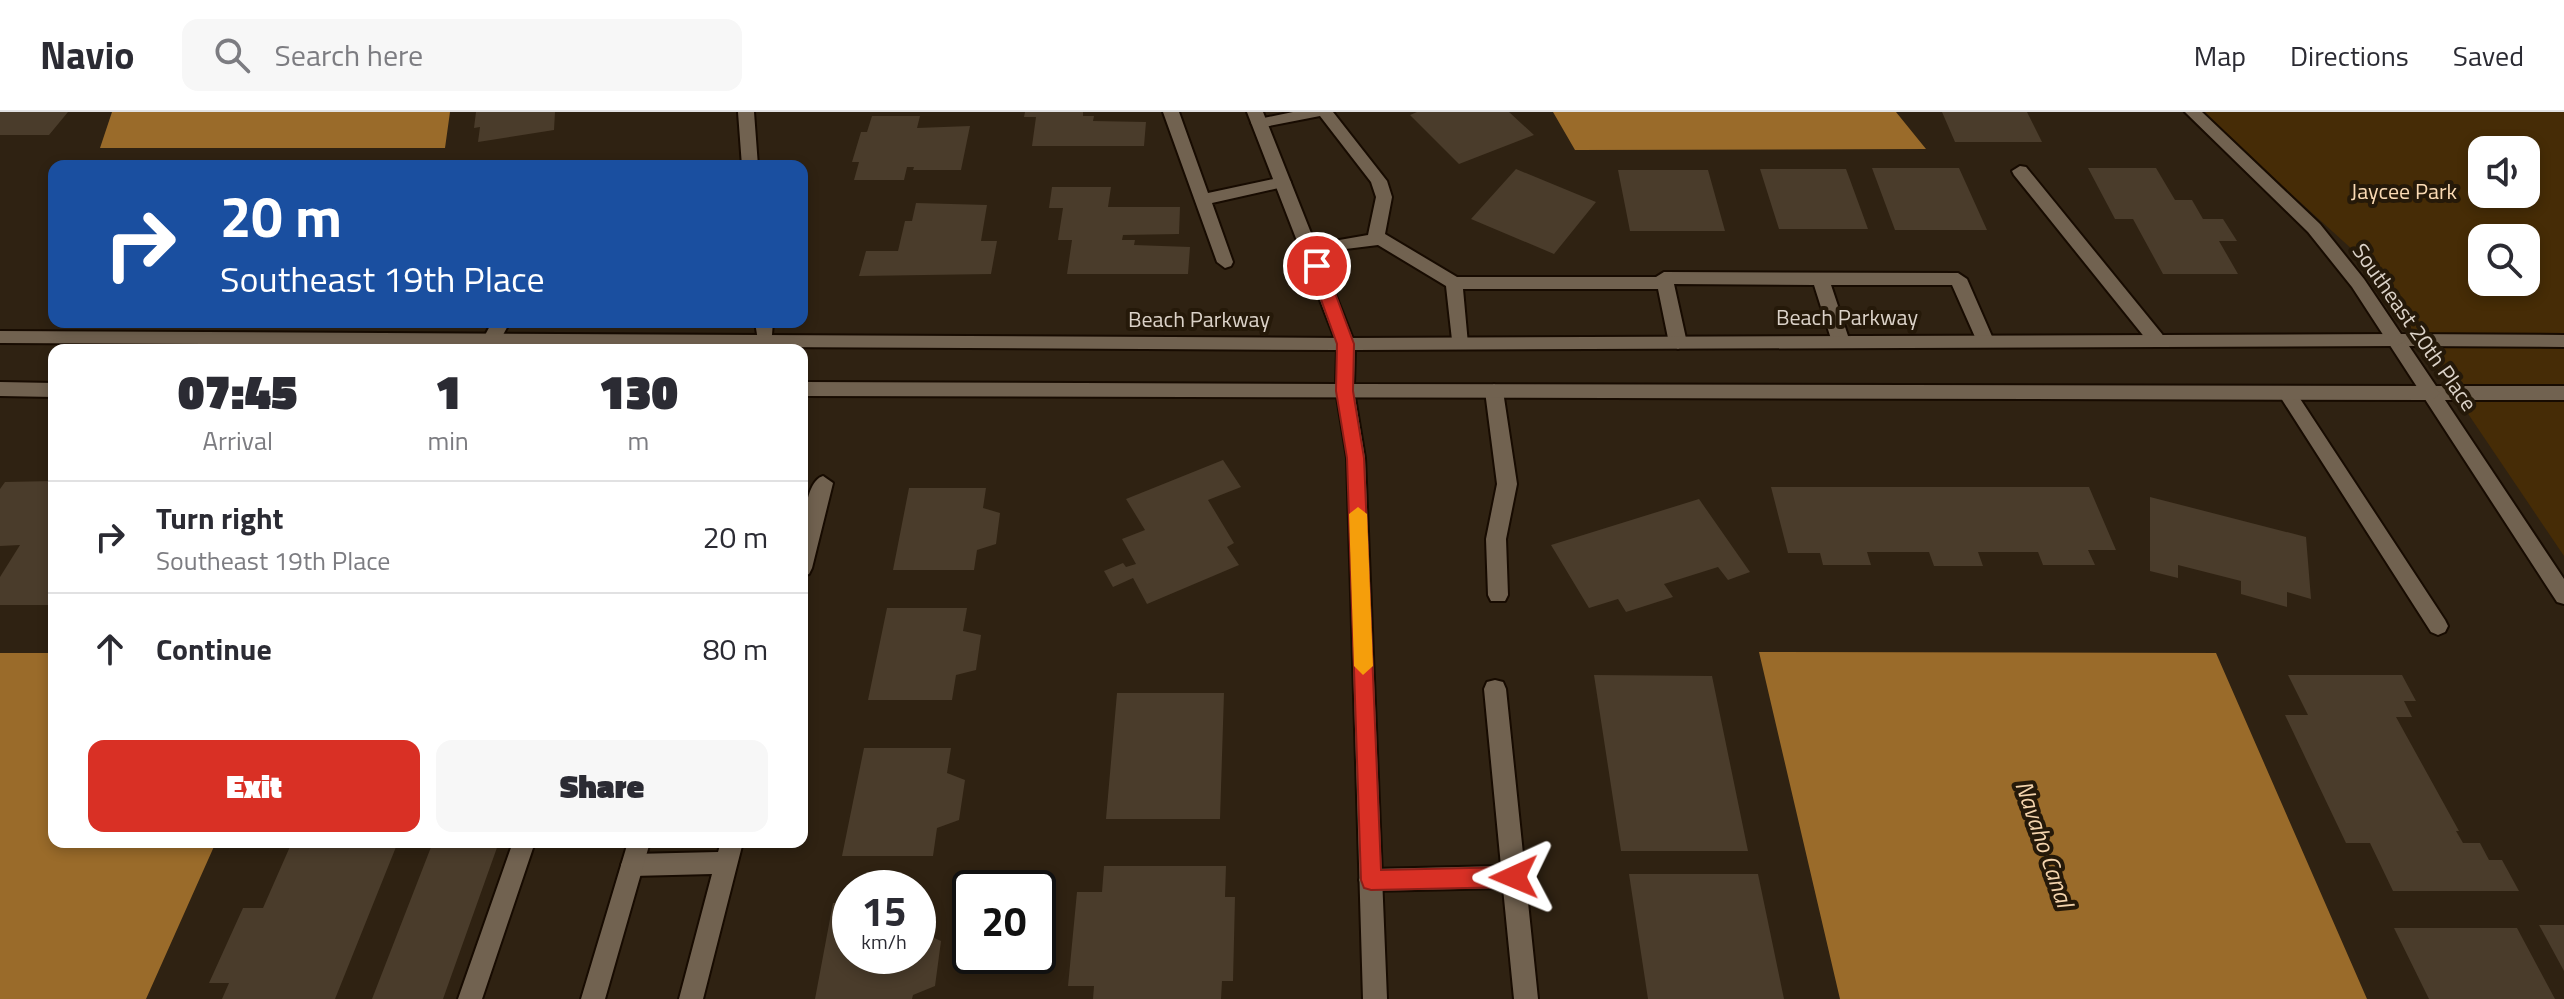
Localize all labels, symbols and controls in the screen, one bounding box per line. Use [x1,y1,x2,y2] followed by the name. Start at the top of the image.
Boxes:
[182,19,742,91] search box
[40,26,134,84] text: Navio
[274,32,423,78] text: Search here
[210,33,254,77] icon: search
[2194,34,2246,77] text: Map
[2290,34,2409,77] text: Directions
[2453,34,2524,77] text: Saved
[2468,136,2540,296] map controls
[2468,136,2540,208] button: sound
[220,174,342,259] text: 20 m
[2351,174,2458,208] park label: Jaycee Park
[88,192,192,296] icon: right
[2468,224,2540,296] button: search
[1283,232,1351,300] pin
[2344,236,2486,418] street label: Southeast 20th Place
[1295,244,1339,288] icon: arrive
[220,251,545,306] text: Southeast 19th Place
[1776,300,1918,334] street label: Beach Parkway
[1128,302,1270,336] street label: Beach Parkway
[178,355,297,428] text: 07:45
[435,355,461,428] text: 1
[599,355,678,428] text: 130
[202,421,273,460] text: Arrival
[427,421,469,460] text: min
[628,421,649,460] text: m
[156,495,284,541] text: Turn right
[703,514,768,560] text: 20 m
[88,515,132,559] icon: right
[156,541,391,580] text: Southeast 19th Place
[156,626,272,672] text: Continue
[703,626,768,672] text: 80 m
[88,627,132,671] icon: ahead
[88,740,420,832] button: Exit
[436,740,768,832] button: Share
[2006,776,2084,914] water label: Navaho Canal
[1472,835,1556,919] position arrow
[952,870,1056,974] speed limit sign: 20
[862,881,906,942] text: 15
[861,926,907,957] text: km/h

